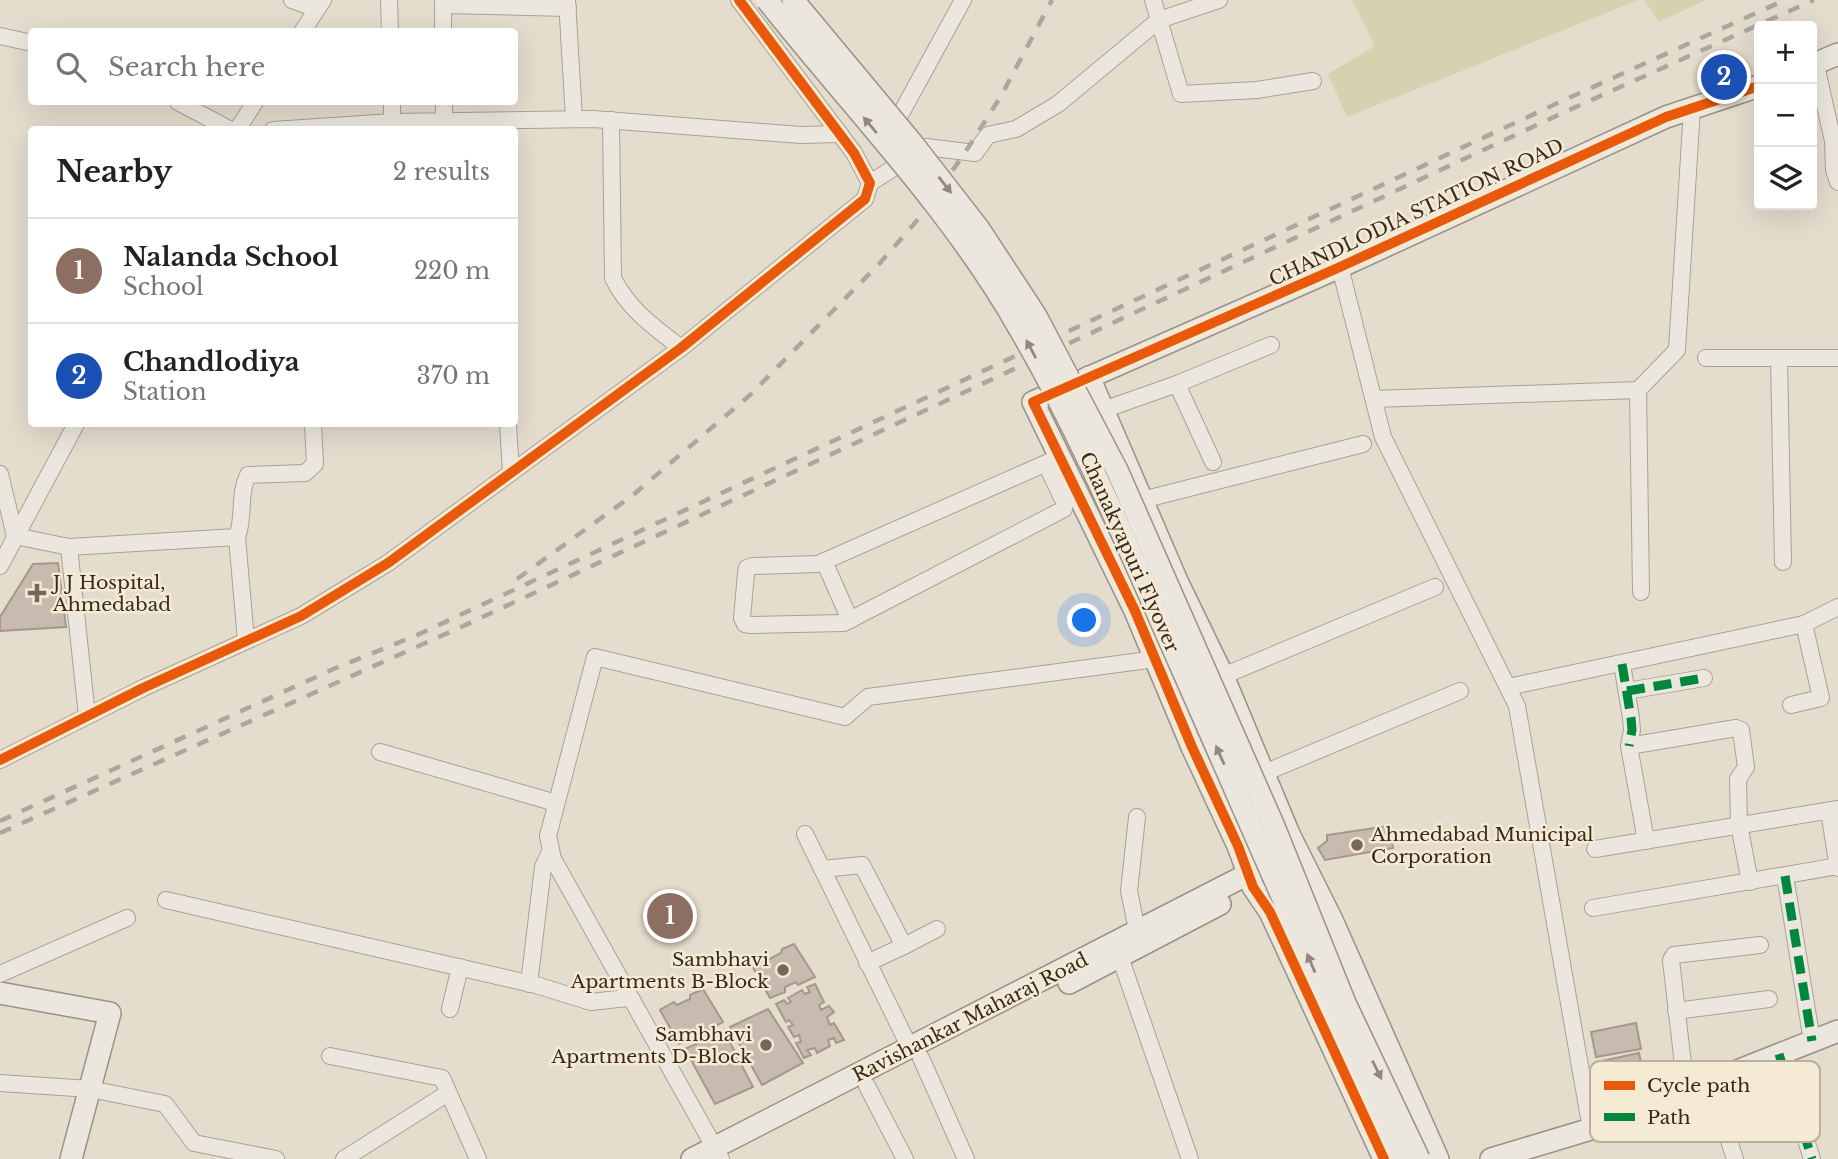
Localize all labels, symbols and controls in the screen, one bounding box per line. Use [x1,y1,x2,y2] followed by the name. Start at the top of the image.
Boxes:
[1754,21,1817,210] map controls
[1754,21,1817,84] button: +
[28,28,518,105] search box
[52,48,90,86] icon: search
[108,51,265,83] text: Search here
[1701,51,1747,103] pin: 2
[1754,84,1817,147] button: −
[863,116,878,133] one-way arrow
[1265,134,1567,291] street label: CHANDLODIA STATION ROAD
[1754,147,1817,210] button: layers
[56,153,172,190] text: Nearby
[393,158,490,186] text: 2 results
[938,176,953,194] one-way arrow
[123,241,338,273] text: Nalanda School
[74,257,84,285] text: 1
[414,257,490,285] text: 220 m
[123,273,204,301] text: School
[1025,339,1036,359] one-way arrow
[123,346,300,378] text: Chandlodiya
[72,362,86,390] text: 2
[417,362,490,390] text: 370 m
[123,378,207,406] text: Station
[1075,448,1184,656] street label: Chanakyapuri Flyover
[50,571,171,616] place label: J J Hospital, Ahmedabad
[27,583,47,603] marker: J J Hospital, Ahmedabad
[1067,603,1101,637] your location
[1214,744,1225,765] one-way arrow
[1370,823,1594,868] place label: Ahmedabad Municipal Corporation
[1349,837,1365,853] marker: Ahmedabad Municipal Corporation
[647,890,693,942] pin: 1
[570,948,770,993] place label: Sambhavi Apartments B-Block
[849,948,1092,1087] street label: Ravishankar Maharaj Road
[1305,953,1316,974] one-way arrow
[775,962,791,978] marker: Sambhavi Apartments B-Block
[551,1023,753,1068] place label: Sambhavi Apartments D-Block
[758,1037,774,1053] marker: Sambhavi Apartments D-Block
[1371,1060,1382,1080] one-way arrow
[1590,1061,1820,1142] legend
[1647,1074,1750,1097] text: Cycle path
[1647,1106,1691,1129] text: Path

